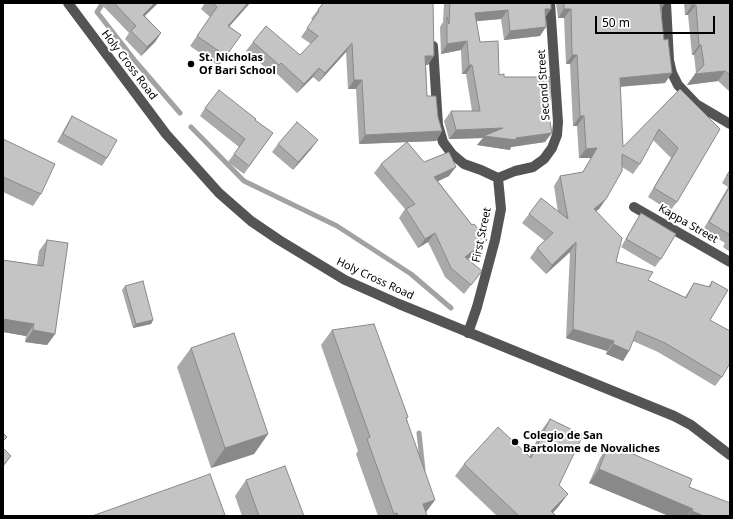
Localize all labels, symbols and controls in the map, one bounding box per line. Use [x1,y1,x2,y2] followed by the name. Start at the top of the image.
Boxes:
[597,8,717,34] scale bar
[602,14,630,31] text: 50 m
[98,28,160,102] street label: Holy Cross Road
[535,49,553,121] street label: Second Street
[199,51,276,77] place label: St. Nicholas Of Bari School
[186,59,196,69] marker: St. Nicholas Of Bari School
[656,202,720,246] street label: Kappa Street
[470,206,494,264] street label: First Street
[334,255,416,303] street label: Holy Cross Road
[523,429,660,455] place label: Colegio de San Bartolome de Novaliches
[510,437,520,447] marker: Colegio de San Bartolome de Novaliches

